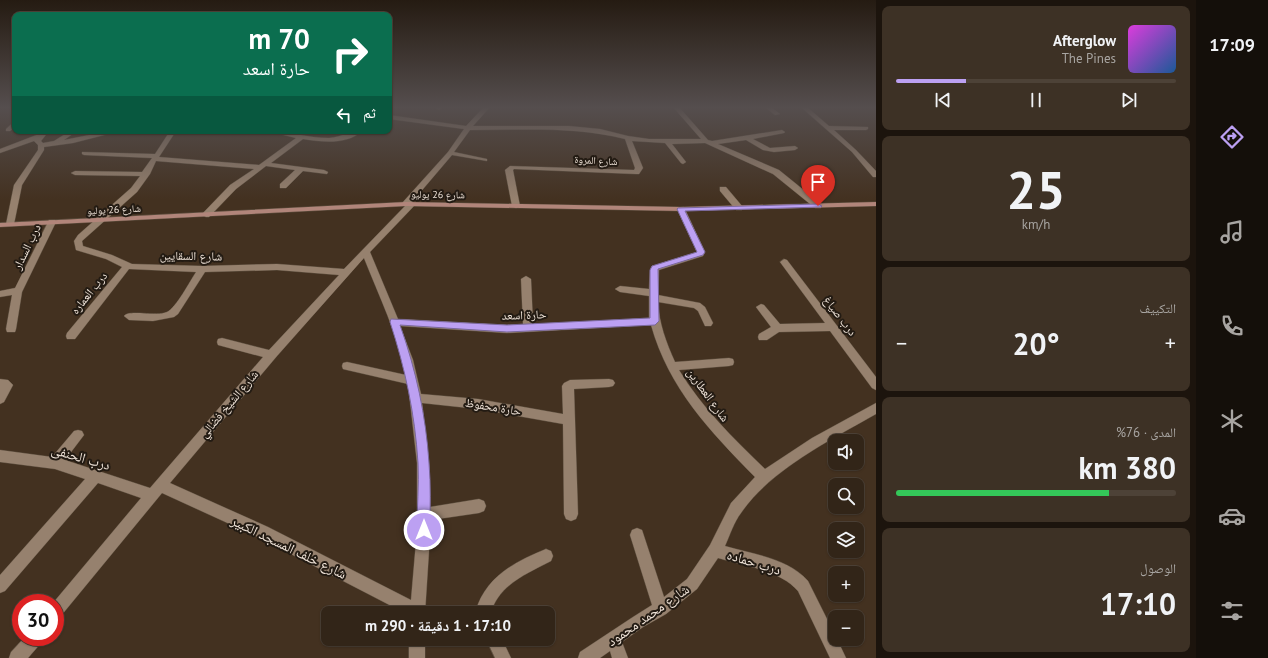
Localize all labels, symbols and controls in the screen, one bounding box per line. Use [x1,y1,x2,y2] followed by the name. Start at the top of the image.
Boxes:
[249,20,310,57] text: 70 m
[324,28,376,80] icon: right
[1053,31,1116,50] text: Afterglow
[1209,33,1255,56] text: 17:09
[1062,50,1116,67] text: The Pines
[243,57,310,80] text: حارة اسعد
[932,89,954,111] icon: previous
[1025,89,1047,111] icon: pause
[1118,89,1140,111] icon: next
[363,103,376,122] text: ثم
[333,104,355,126] icon: left
[1218,123,1246,151] icon: directions
[574,153,618,168] street label: شارع المروة
[1007,156,1065,223] text: 25
[801,165,835,206] pin
[807,171,829,193] icon: arrive
[411,188,465,201] street label: شارع 26 يوليو
[87,202,142,217] street label: شارع 26 يوليو
[1022,216,1050,233] text: km/h
[1218,218,1246,246] icon: music
[9,222,44,273] street label: درب السدار
[160,247,222,265] street label: شارع السقايين
[67,269,110,317] street label: درب العماره
[820,293,860,339] street label: درب صياغ
[1140,300,1176,317] text: التكييف
[501,306,547,323] street label: حارة اسعد
[1218,312,1246,340] icon: phone
[1012,324,1060,363] text: 20°
[896,329,907,357] text: −
[1165,329,1176,357] text: +
[683,365,733,425] street label: شارع العطارين
[196,367,263,442] street label: شارع الشيخ فضالي
[464,395,522,418] street label: حارة محفوظ
[1218,407,1246,435] icon: climate
[1116,424,1176,441] text: المدى · 76%
[828,434,864,646] map controls
[828,434,864,470] button: sound
[49,440,113,474] street label: درب الحنفى
[1078,448,1176,487] text: 380 km
[828,478,864,514] button: search
[1218,502,1246,530] icon: car
[403,509,445,551] position arrow
[227,511,350,584] street label: شارع خلف المسجد الكبير
[828,522,864,558] button: layers
[725,545,783,579] street label: درب حماده
[1140,560,1176,577] text: الوصول
[828,566,864,602] button: +
[603,580,693,651] street label: شارع محمد محمود
[1100,584,1176,623] text: 17:10
[12,594,64,646] speed limit sign: 30
[1218,597,1246,625] icon: filters
[828,610,864,646] button: −
[365,616,511,635] text: 17:10 · 1 دقيقة · 290 m

